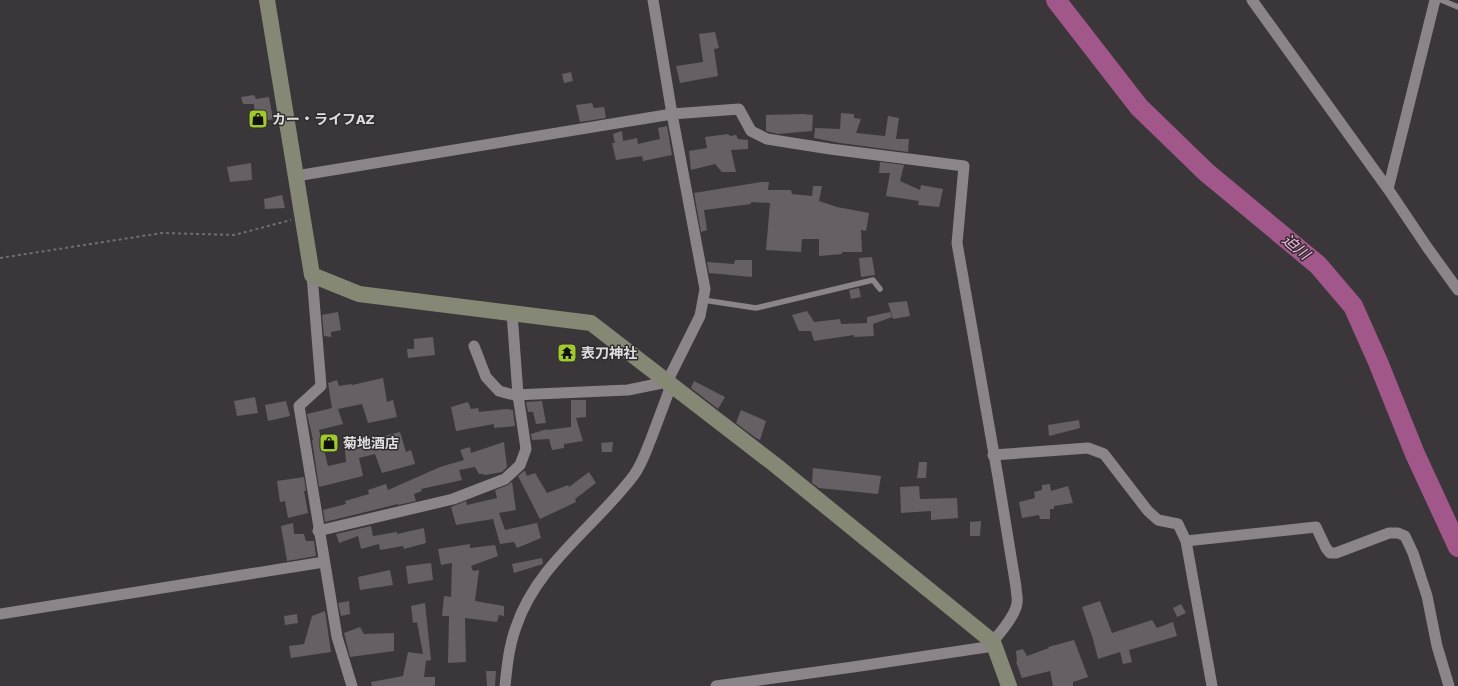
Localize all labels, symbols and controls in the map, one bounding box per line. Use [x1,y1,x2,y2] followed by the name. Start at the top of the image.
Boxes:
[247,108,269,130] shop icon: カー・ライフAZ
[272,111,374,127] place label: カー・ライフAZ
[1279,230,1315,265] water label: 迫川
[556,342,578,364] temple icon: 表刀神社
[581,345,637,361] place label: 表刀神社
[318,432,340,454] shop icon: 菊地酒店
[343,435,399,451] place label: 菊地酒店

